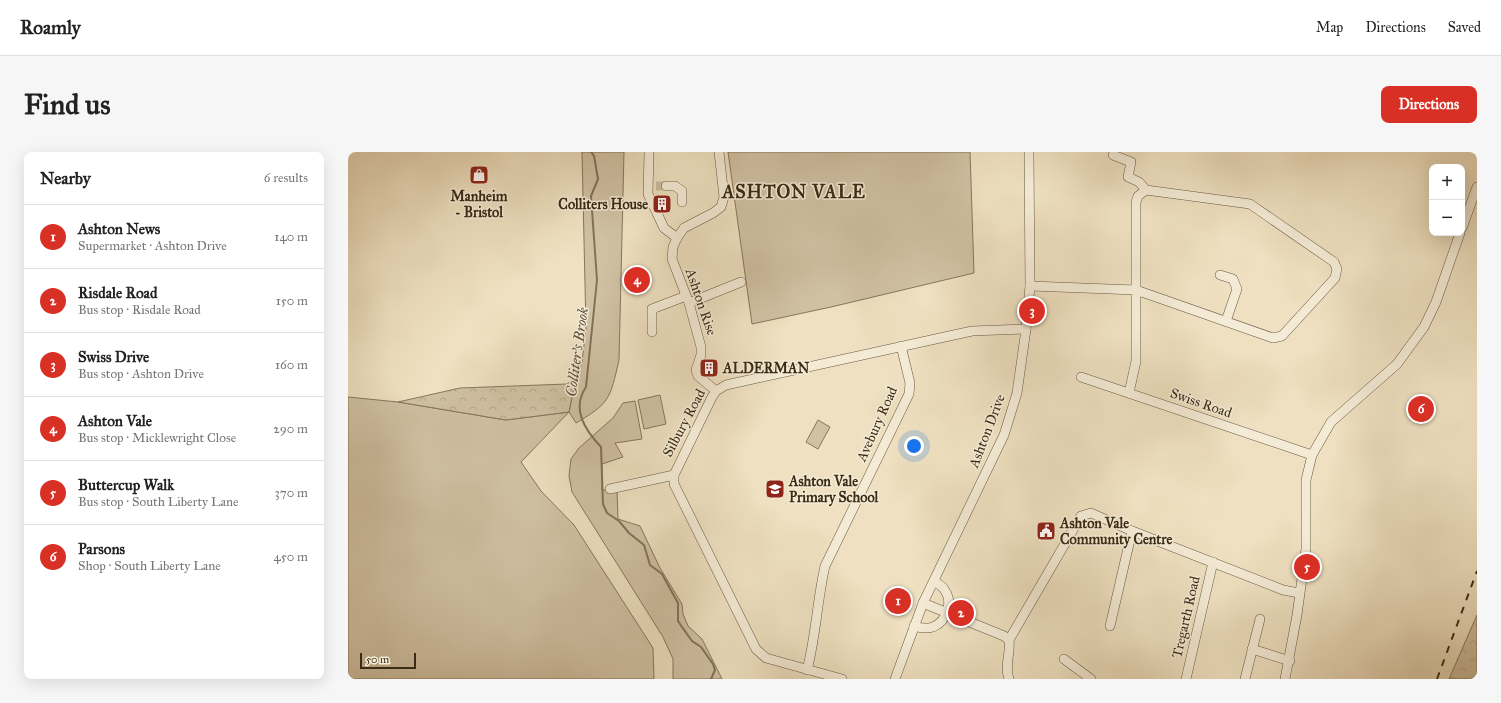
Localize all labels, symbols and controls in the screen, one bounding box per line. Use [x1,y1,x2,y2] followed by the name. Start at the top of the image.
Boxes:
[20,16,81,39] text: Roamly
[1316,19,1343,36] text: Map
[1365,19,1426,36] text: Directions
[1448,19,1481,36] text: Saved
[1381,86,1477,123] button: Directions
[24,87,110,122] text: Find us
[468,164,490,186] shop icon: Manheim - Bristol
[1429,164,1465,236] map controls
[1429,164,1465,200] button: +
[40,168,91,189] text: Nearby
[264,170,308,186] text: 6 results
[721,181,866,203] district label: ASHTON VALE
[450,188,508,221] place label: Manheim - Bristol
[651,193,673,215] building icon: Colliters House
[558,196,648,213] place label: Colliters House
[1429,200,1465,236] button: −
[78,220,160,238] text: Ashton News
[50,229,56,245] text: 1
[274,229,308,245] text: 140 m
[78,238,227,254] text: Supermarket · Ashton Drive
[624,265,650,295] pin: 4
[681,265,720,338] street label: Ashton Rise
[78,284,157,302] text: Risdale Road
[50,293,56,309] text: 2
[276,293,308,309] text: 150 m
[1019,296,1045,326] pin: 3
[78,302,201,318] text: Bus stop · Risdale Road
[562,306,592,398] water label: Colliter's Brook
[78,348,149,366] text: Swiss Drive
[50,357,56,373] text: 3
[275,357,308,373] text: 160 m
[698,357,720,379] building icon: ALDERMAN
[722,360,809,377] place label: ALDERMAN
[78,366,204,382] text: Bus stop · Ashton Drive
[853,384,901,465] street label: Avebury Road
[1168,385,1234,421] street label: Swiss Road
[659,386,709,460] street label: Silbury Road
[965,392,1009,471] street label: Ashton Drive
[1408,394,1434,424] pin: 6
[78,412,152,430] text: Ashton Vale
[49,421,57,437] text: 4
[273,421,308,437] text: 290 m
[78,430,236,446] text: Bus stop · Micklewright Close
[904,436,924,456] your location
[788,473,879,507] place label: Ashton Vale Primary School
[78,476,174,494] text: Buttercup Walk
[764,478,786,500] school or university icon: Ashton Vale Primary School
[50,485,56,501] text: 5
[275,485,308,501] text: 370 m
[78,494,238,510] text: Bus stop · South Liberty Lane
[1059,515,1172,549] place label: Ashton Vale Community Centre
[1035,520,1057,542] public building icon: Ashton Vale Community Centre
[78,540,125,558] text: Parsons
[50,549,56,565] text: 6
[273,549,308,565] text: 450 m
[1294,552,1320,582] pin: 5
[78,558,221,574] text: Shop · South Liberty Lane
[1168,574,1204,660] street label: Tregarth Road
[885,586,911,616] pin: 1
[948,598,974,628] pin: 2
[360,651,416,670] scale bar
[366,653,389,666] text: 50 m

